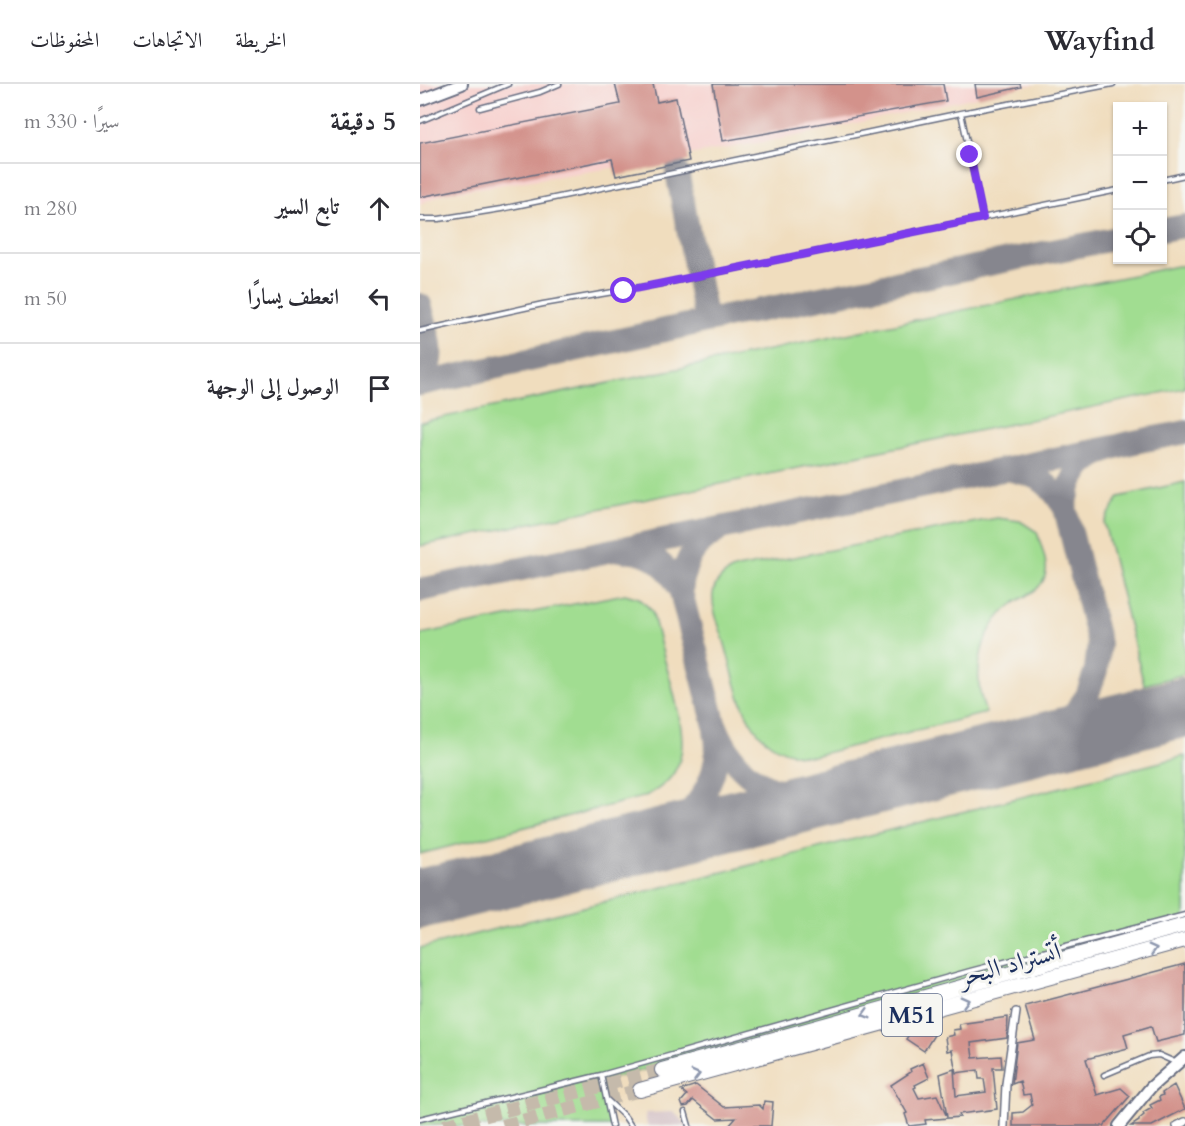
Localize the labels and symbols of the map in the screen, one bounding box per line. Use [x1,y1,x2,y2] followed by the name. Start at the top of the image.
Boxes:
[956,141,982,167] route end
[610,277,636,303] route start
[952,934,1065,995] street label: أتستراد البحر
[1147,944,1158,956] one-way arrow
[882,994,942,1036] road number: M51
[959,996,970,1008] one-way arrow
[861,1006,871,1019] one-way arrow
[690,1070,701,1082] one-way arrow

